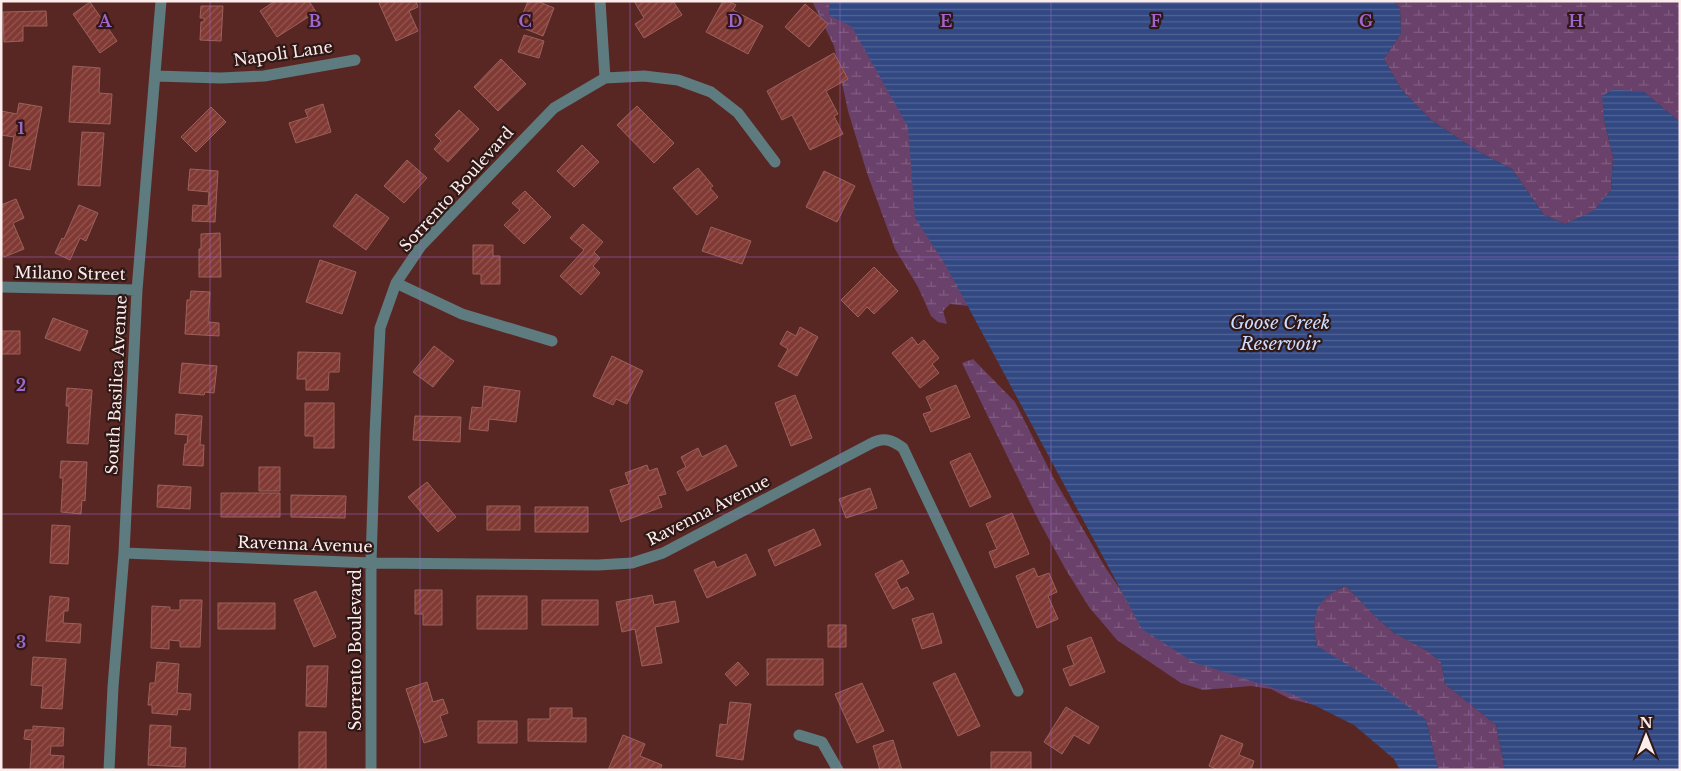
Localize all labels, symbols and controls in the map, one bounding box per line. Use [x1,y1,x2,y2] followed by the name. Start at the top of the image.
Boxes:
[98,11,113,31] text: A
[309,11,322,31] text: B
[518,11,532,31] text: C
[728,11,742,31] text: D
[940,11,952,31] text: E
[1150,11,1162,31] text: F
[1359,11,1373,31] text: G
[1568,11,1584,31] text: H
[232,36,334,70] street label: Napoli Lane
[18,118,25,138] text: 1
[395,122,518,256] street label: Sorrento Boulevard
[14,262,126,284] street label: Milano Street
[101,295,131,475] street label: South Basilica Avenue
[1230,312,1330,355] water label: Goose Creek Reservoir
[16,375,26,395] text: 2
[643,470,773,550] street label: Ravenna Avenue
[237,532,373,556] street label: Ravenna Avenue
[345,569,365,731] street label: Sorrento Boulevard
[16,632,26,652] text: 3
[1621,711,1671,761] north arrow
[1639,714,1653,732] text: N

